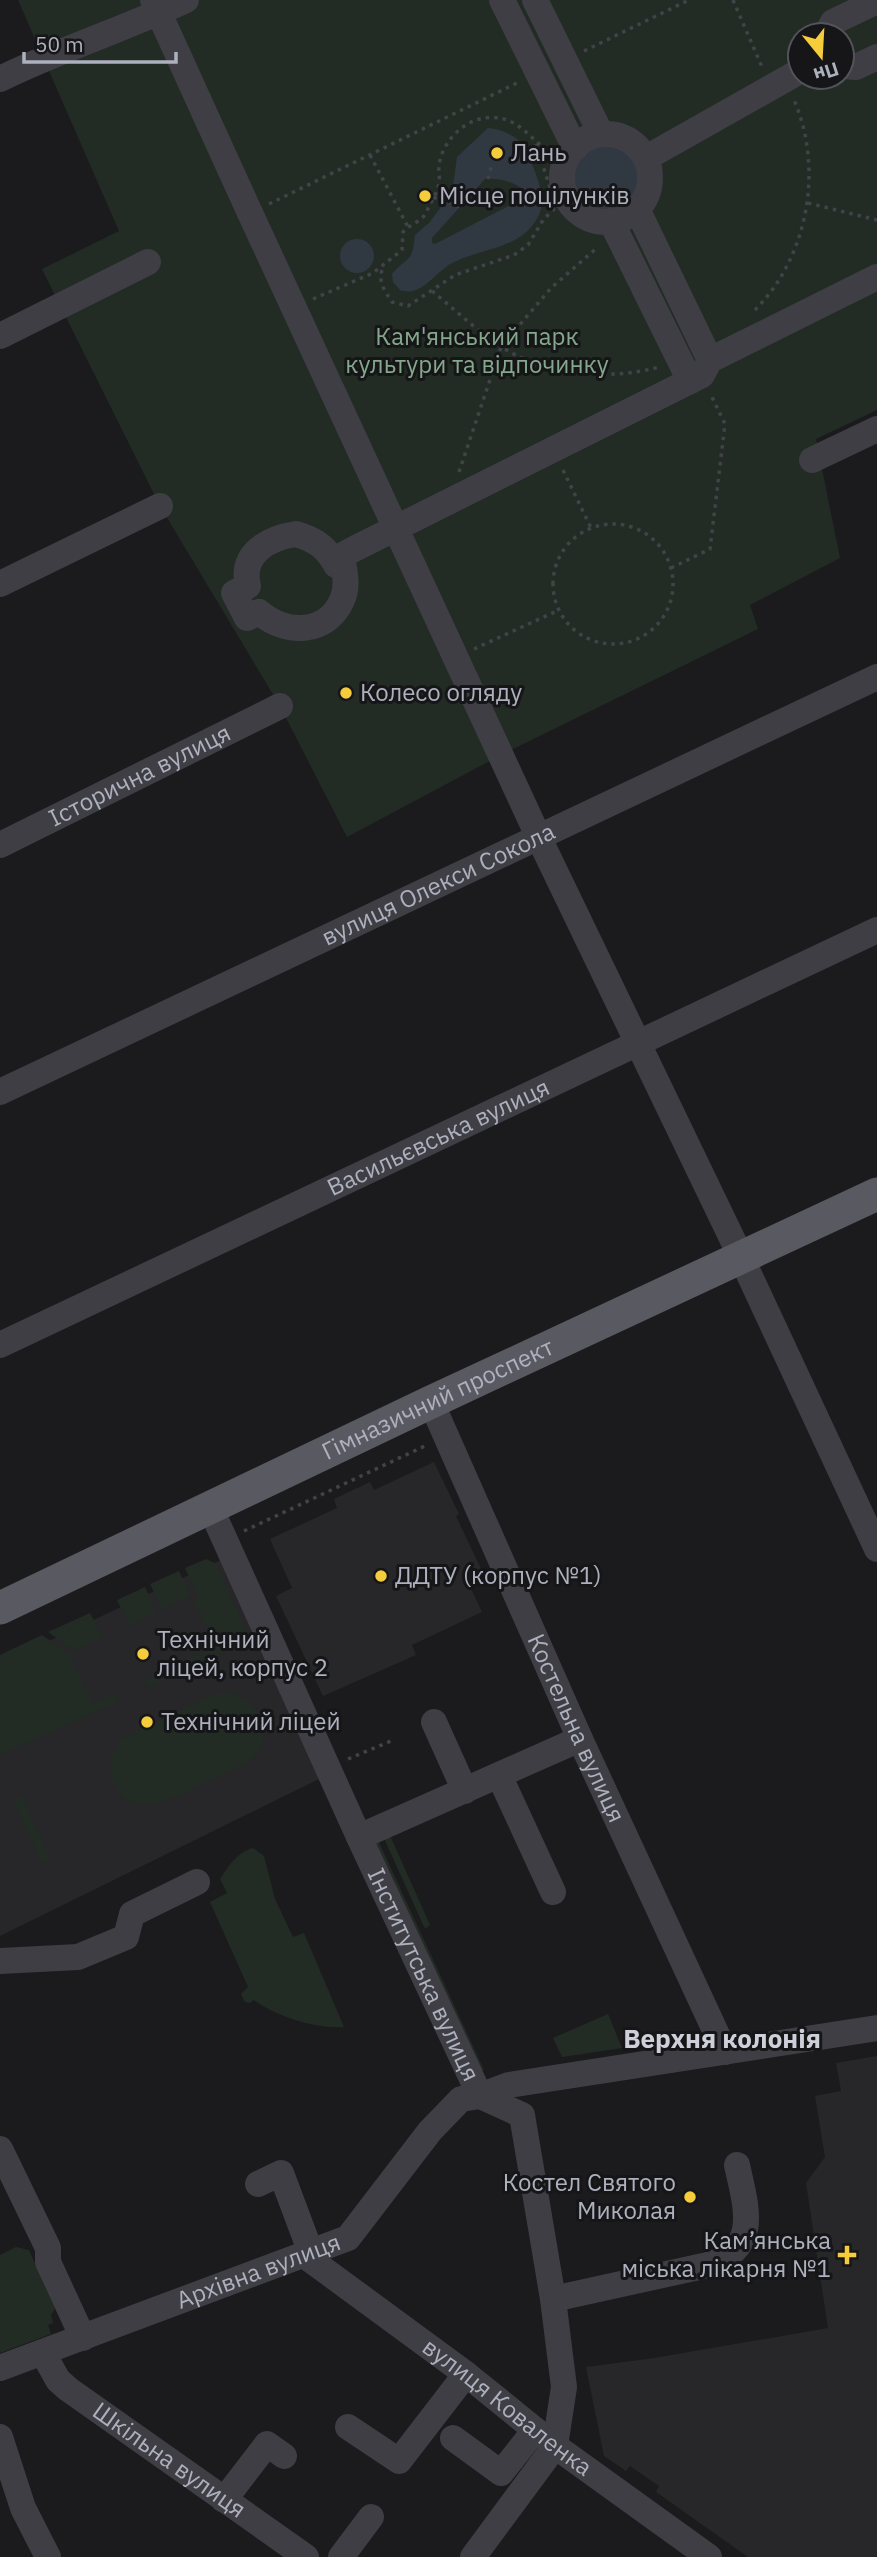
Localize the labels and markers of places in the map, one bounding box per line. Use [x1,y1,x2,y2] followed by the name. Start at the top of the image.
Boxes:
[511,136,567,168] place label: Лань
[489,145,505,161] marker: Лань
[439,179,630,211] place label: Місце поцілунків
[417,188,433,204] marker: Місце поцілунків
[360,676,522,708] place label: Колесо огляду
[338,685,354,701] marker: Колесо огляду
[395,1559,601,1591] place label: ДДТУ (корпус №1)
[373,1568,389,1584] marker: ДДТУ (корпус №1)
[157,1623,328,1683] place label: Технічний ліцей, корпус 2
[135,1646,151,1662] marker: Технічний ліцей, корпус 2
[161,1705,341,1737] place label: Технічний ліцей
[139,1714,155,1730] marker: Технічний ліцей
[503,2166,676,2226] place label: Костел Святого Миколая
[682,2189,698,2205] marker: Костел Святого Миколая
[621,2224,831,2284] place label: Кам’янська міська лікарня №1
[837,2245,857,2265] marker: Кам’янська міська лікарня №1

